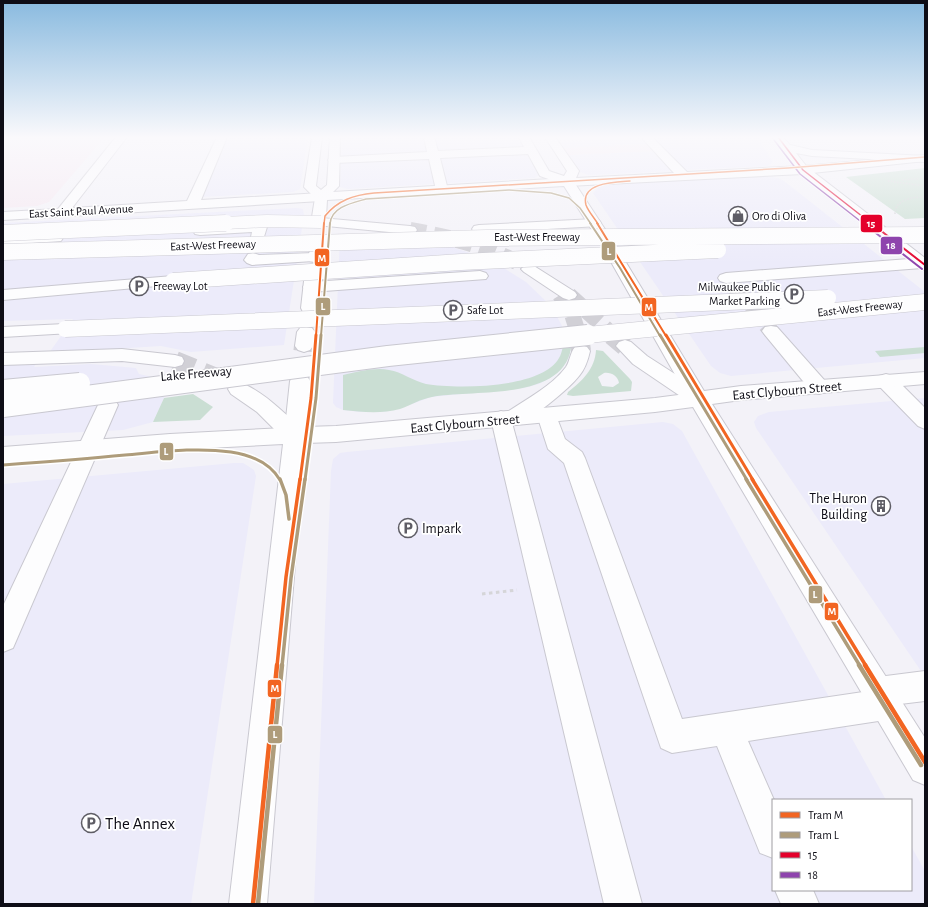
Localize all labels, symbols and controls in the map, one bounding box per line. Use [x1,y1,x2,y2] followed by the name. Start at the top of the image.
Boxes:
[28,202,134,220] street label: East Saint Paul Avenue
[727,205,749,227] shop icon: Oro di Oliva
[752,210,807,222] place label: Oro di Oliva
[860,214,883,233] line badge: 15
[867,218,876,229] text: 15
[494,231,580,244] street label: East-West Freeway
[880,236,903,255] line badge: 18
[170,238,256,253] street label: East-West Freeway
[886,240,896,251] text: 18
[601,241,616,261] line badge: L
[607,246,612,257] text: L
[314,248,330,267] line badge: M
[318,253,327,264] text: M
[128,275,150,297] parking icon: Freeway Lot
[153,280,208,293] place label: Freeway Lot
[698,281,780,307] place label: Milwaukee Public Market Parking
[783,283,805,305] parking icon: Milwaukee Public Market Parking
[315,297,331,316] line badge: L
[641,297,657,317] line badge: M
[817,298,903,319] street label: East-West Freeway
[442,299,464,321] parking icon: Safe Lot
[321,301,326,312] text: L
[645,302,654,313] text: M
[467,304,503,316] place label: Safe Lot
[160,364,232,384] street label: Lake Freeway
[732,379,843,403] street label: East Clybourn Street
[410,412,521,436] street label: East Clybourn Street
[159,442,174,461] line badge: L
[164,446,169,457] text: L
[809,492,867,522] place label: The Huron Building
[870,495,892,517] building icon: The Huron Building
[397,517,419,539] parking icon: Impark
[422,522,462,536] place label: Impark
[808,585,823,604] line badge: L
[813,589,818,600] text: L
[824,602,839,621] line badge: M
[828,606,837,617] text: M
[267,679,282,698] line badge: M
[271,683,280,694] text: M
[267,725,283,744] line badge: L
[273,729,278,740] text: L
[772,799,912,891] legend
[808,809,843,821] text: Tram M
[80,812,102,834] parking icon: The Annex
[105,815,176,832] place label: The Annex
[808,829,839,841] text: Tram L
[808,849,817,861] text: 15
[808,869,818,881] text: 18

